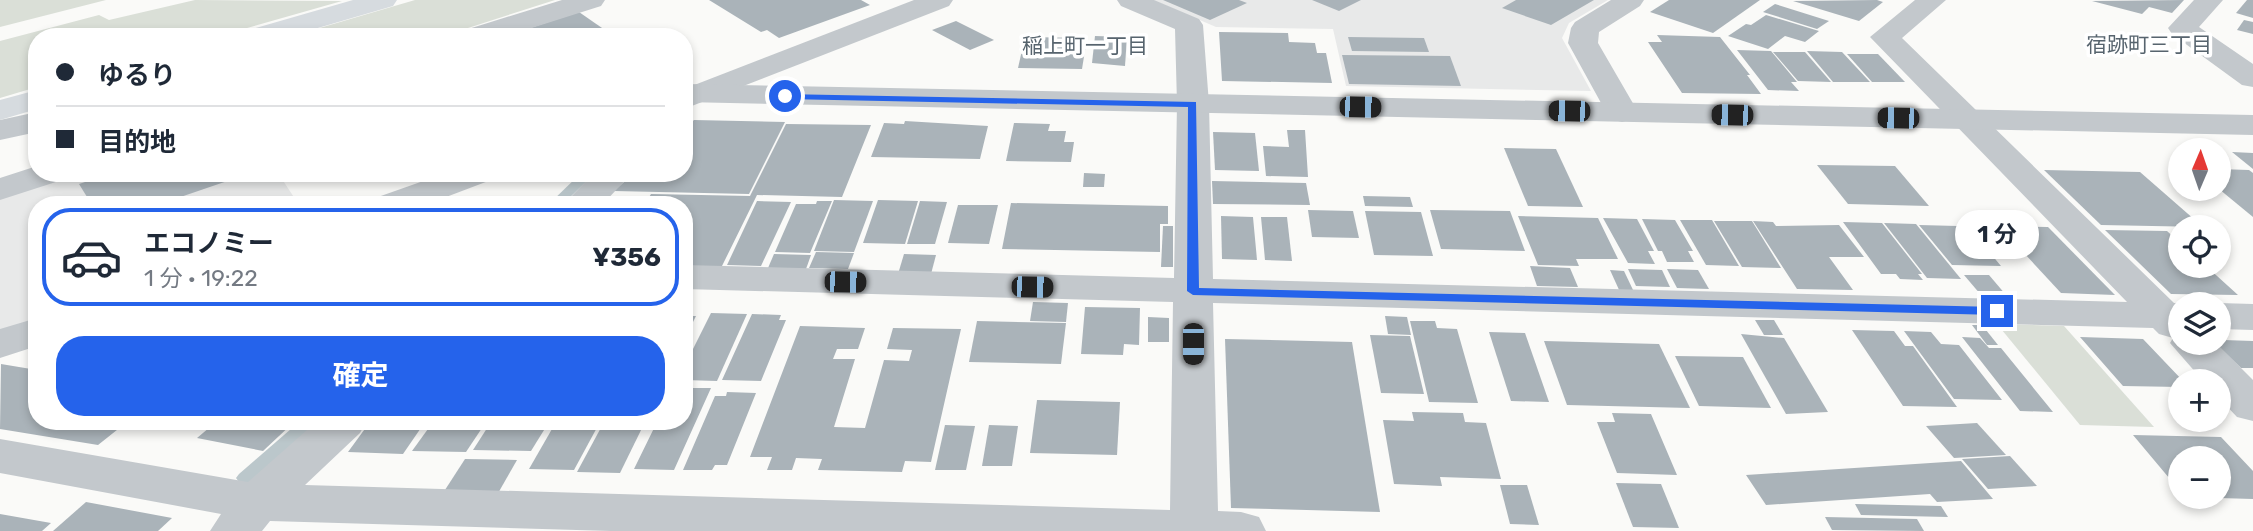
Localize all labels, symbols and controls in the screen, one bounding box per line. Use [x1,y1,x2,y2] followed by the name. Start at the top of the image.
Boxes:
[2086,32,2212,57] district label: 宿跡町三丁目
[1022,33,1148,58] district label: 稲上町一丁目
[98,60,176,91] text: ゆるり
[769,80,801,112] route start
[1339,96,1382,118] car
[1548,100,1591,122] car
[1711,104,1754,126] car
[1877,107,1920,129] car
[98,127,176,158] text: 目的地
[2168,138,2231,201] north arrow
[2168,138,2231,509] map controls
[1955,210,2039,258] callout: 1 分
[2168,215,2231,278] button: locate
[1977,220,2017,248] text: 1 分
[60,226,123,289] icon: car
[144,228,274,259] text: エコノミー
[592,242,661,273] text: ¥356
[144,264,258,292] text: 1 分 · 19:22
[824,271,867,293] car
[1011,276,1054,298] car
[2168,292,2231,355] button: layers
[1981,295,2013,327] route end
[1183,323,1204,365] car
[56,336,665,416] button: 確定
[2168,369,2231,432] button: +
[2168,446,2231,509] button: −

